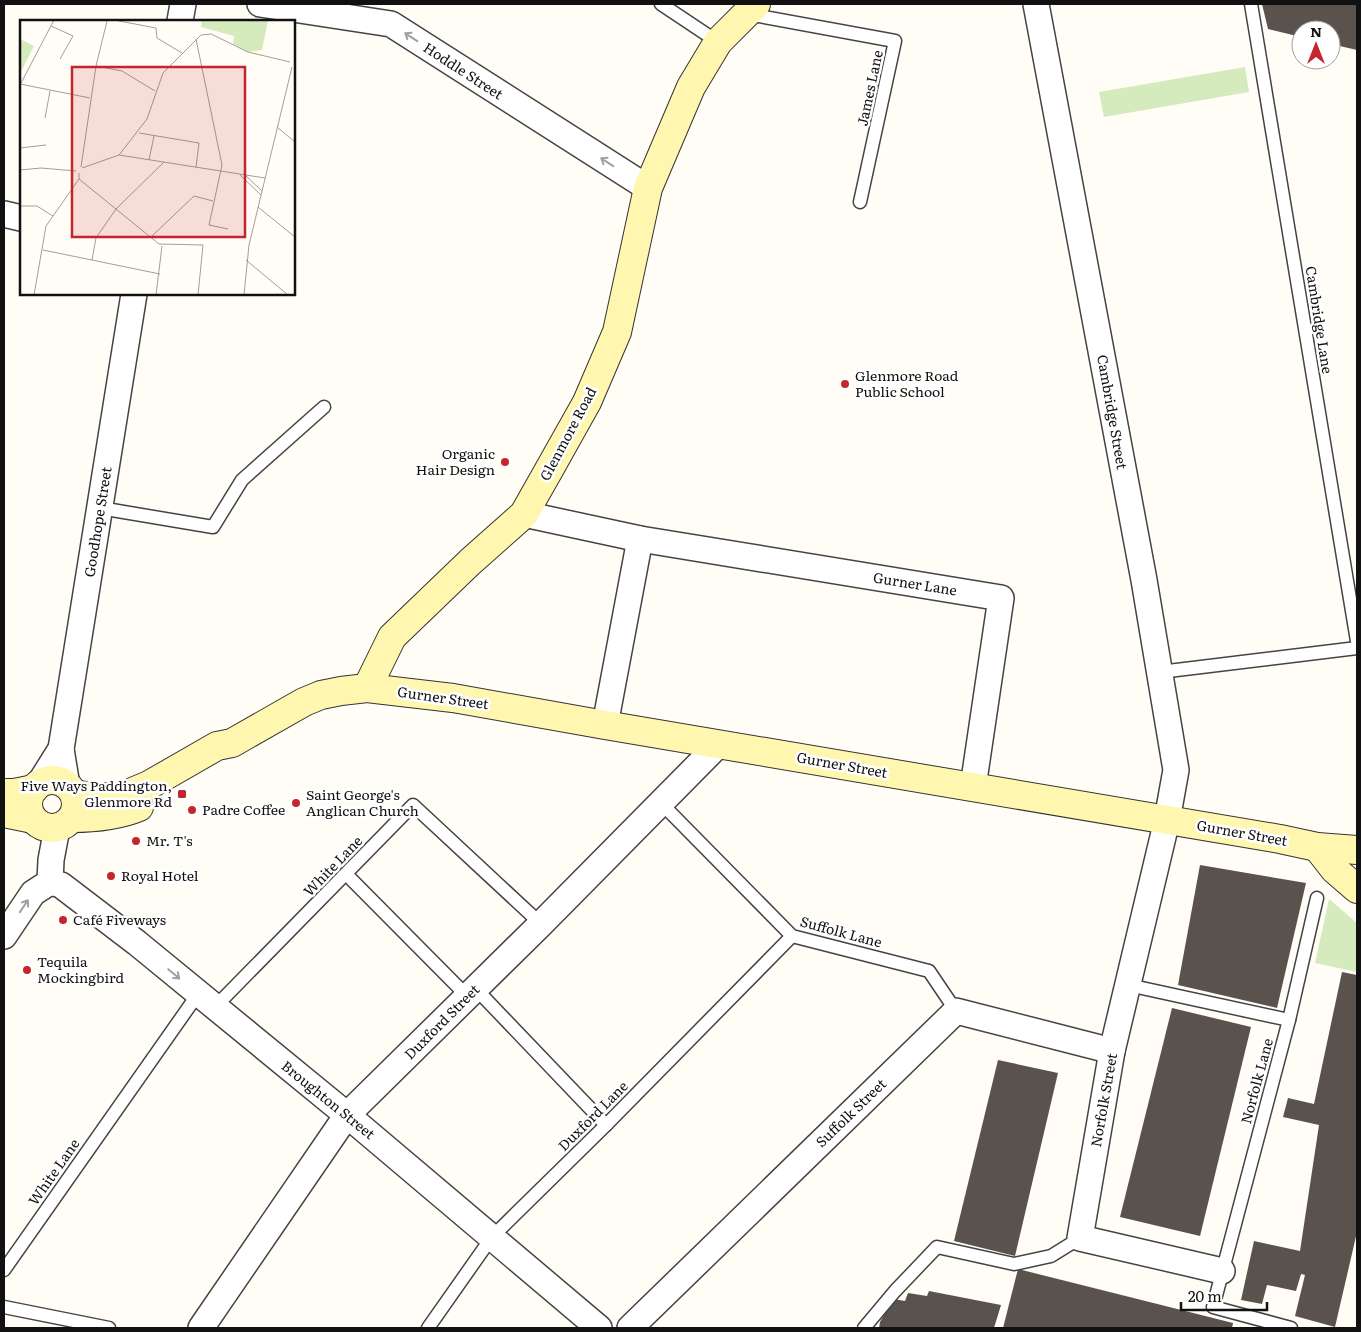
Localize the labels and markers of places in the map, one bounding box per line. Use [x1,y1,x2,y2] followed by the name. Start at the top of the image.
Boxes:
[855,365,959,401] place label: Glenmore Road Public School
[839,378,851,390] marker: Glenmore Road Public School
[416,443,495,479] place label: Organic Hair Design
[499,456,511,468] marker: Organic Hair Design
[20,775,172,811] place label: Five Ways Paddington, Glenmore Rd
[306,784,419,820] place label: Saint George's Anglican Church
[176,788,188,800] marker: Five Ways Paddington, Glenmore Rd
[290,797,302,809] marker: Saint George's Anglican Church
[202,799,285,819] place label: Padre Coffee
[186,804,198,816] marker: Padre Coffee
[146,830,193,850] place label: Mr. T's
[130,835,142,847] marker: Mr. T's
[121,865,199,885] place label: Royal Hotel
[105,870,117,882] marker: Royal Hotel
[73,909,166,929] place label: Café Fiveways
[57,914,69,926] marker: Café Fiveways
[37,951,125,987] place label: Tequila Mockingbird
[21,964,33,976] marker: Tequila Mockingbird

